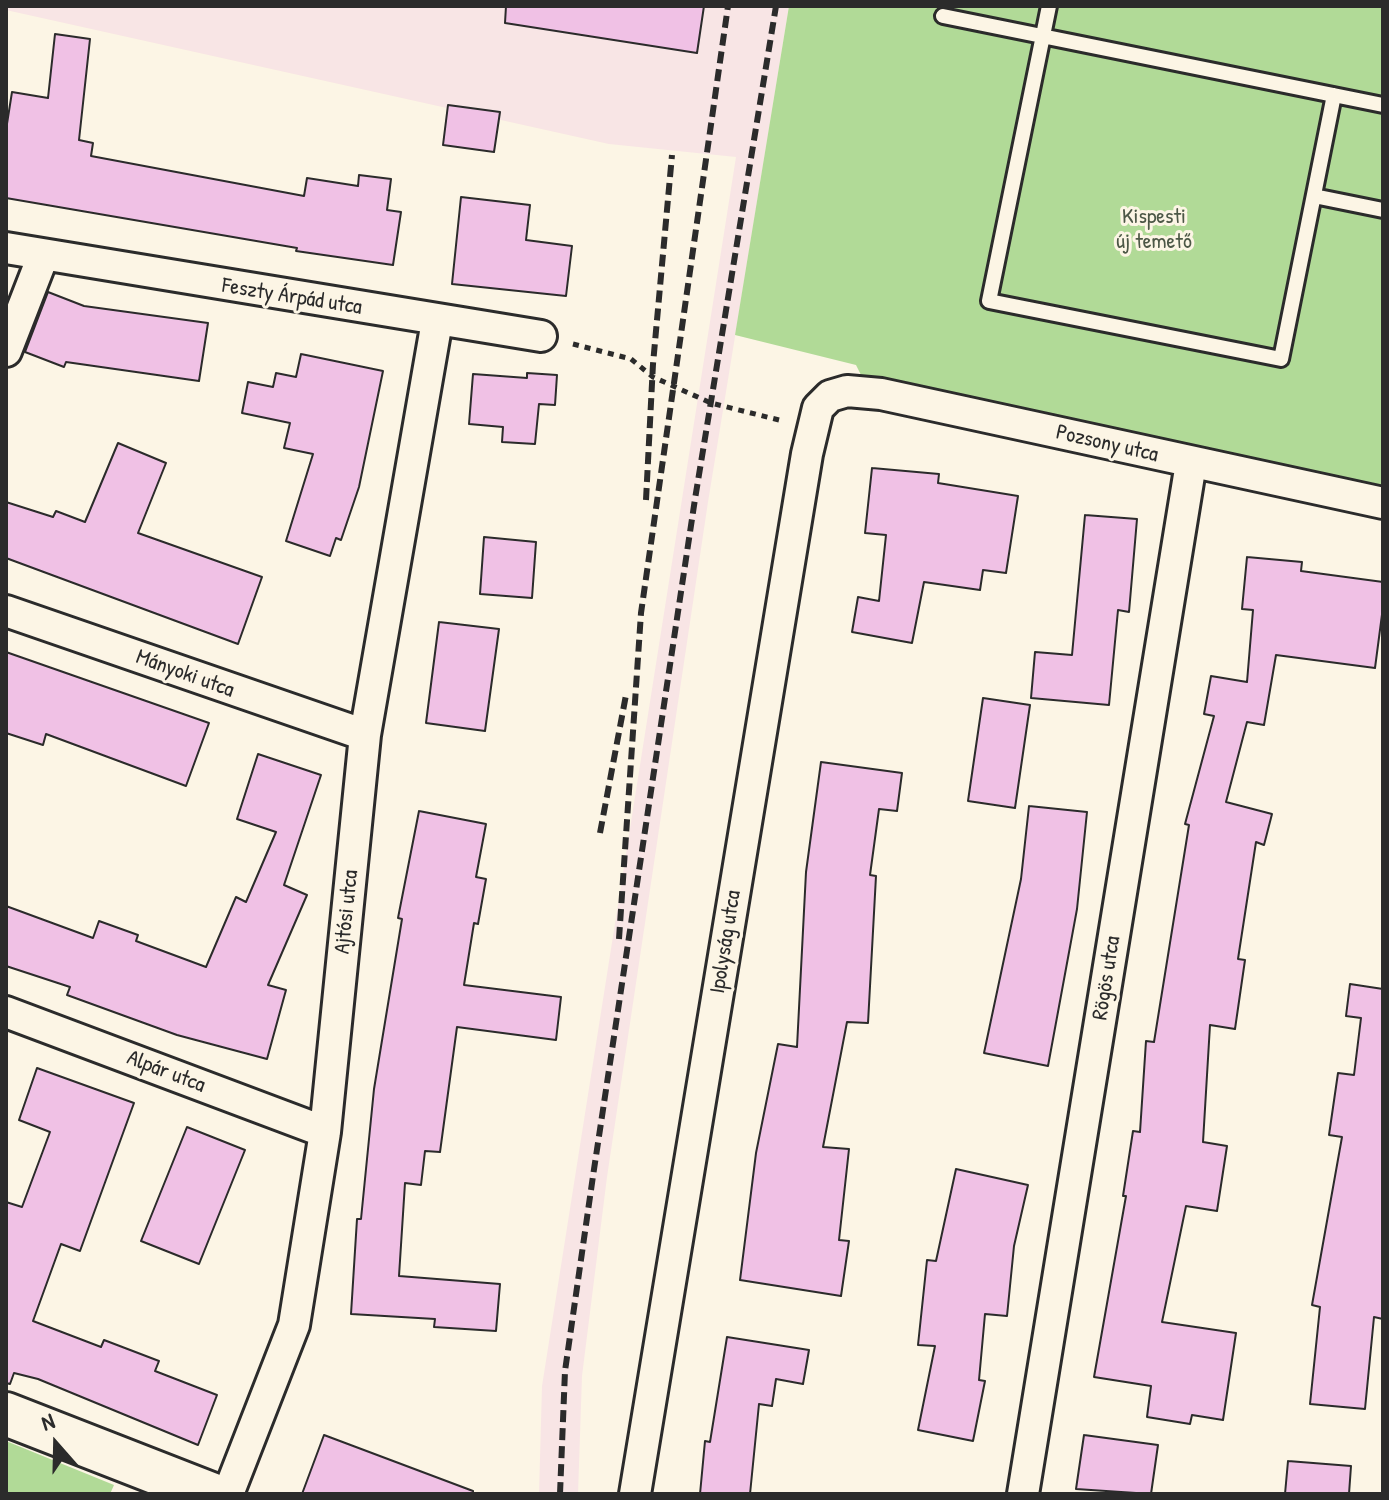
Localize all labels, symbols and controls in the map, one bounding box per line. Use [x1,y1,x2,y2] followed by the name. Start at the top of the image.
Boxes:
[1116,204,1192,256] park label: Kispesti új temető
[220,273,364,321] street label: Feszty Árpád utca
[1053,419,1161,469] street label: Pozsony utca
[132,644,238,704] street label: Mányoki utca
[329,869,365,955] street label: Ajtósi utca
[705,889,747,995] street label: Ipolyság utca
[1087,934,1127,1022] street label: Rögös utca
[123,1045,209,1099] street label: Alpár utca
[16,1404,96,1484] north arrow
[37,1405,58,1438] text: N

